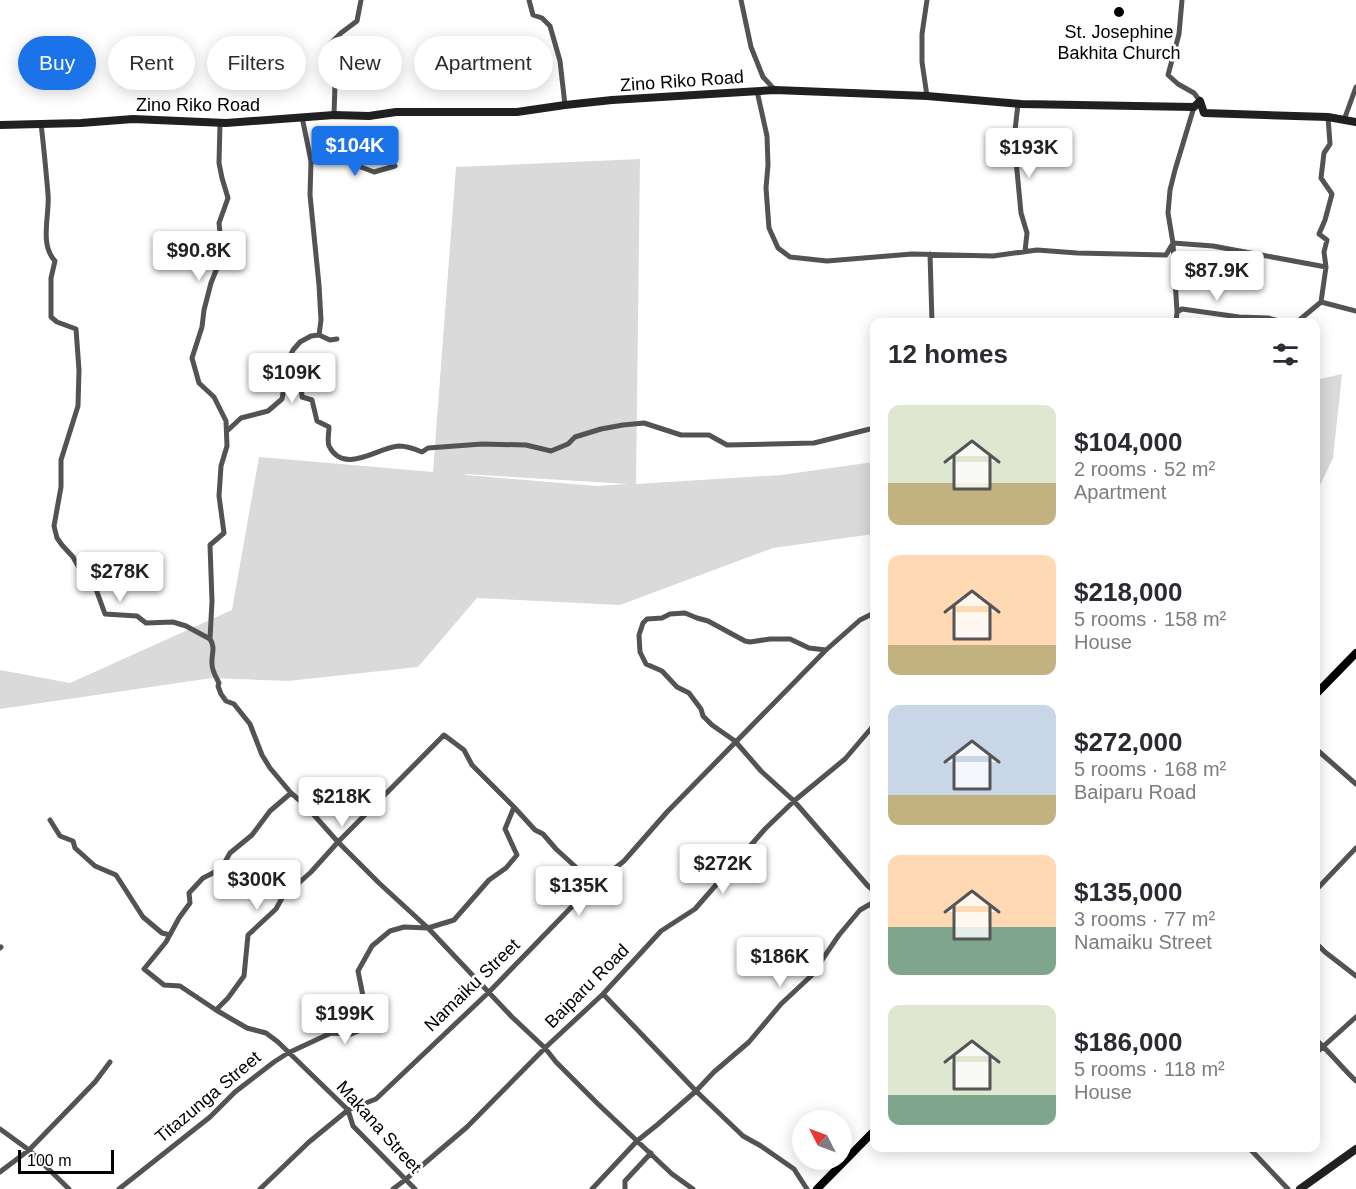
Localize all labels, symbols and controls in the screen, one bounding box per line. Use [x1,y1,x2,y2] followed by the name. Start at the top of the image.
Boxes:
[1112,5,1126,19] marker: St. Josephine Bakhita Church
[1057,22,1181,63] place label: St. Josephine Bakhita Church
[18,36,96,90] chip: Buy
[108,36,195,90] chip: Rent
[207,36,306,90] chip: Filters
[318,36,402,90] chip: New
[414,36,553,90] chip: Apartment
[619,67,745,95] street label: Zino Riko Road
[136,95,260,115] street label: Zino Riko Road
[313,126,397,177] pin: $104K
[987,128,1071,179] pin: $193K
[326,134,384,156] text: $104K
[1000,136,1058,158] text: $193K
[150,231,248,282] pin: $90.8K
[167,239,231,261] text: $90.8K
[1168,251,1266,302] pin: $87.9K
[1185,259,1249,281] text: $87.9K
[1269,338,1302,371] icon: filters
[888,339,1008,369] text: 12 homes
[250,353,334,404] pin: $109K
[263,361,321,383] text: $109K
[1074,427,1182,457] text: $104,000
[936,429,1008,501] icon: home
[1074,458,1215,480] text: 2 rooms · 52 m²
[1074,481,1166,503] text: Apartment
[78,552,162,603] pin: $278K
[91,560,149,582] text: $278K
[1074,577,1182,607] text: $218,000
[936,579,1008,651] icon: home
[1074,608,1226,630] text: 5 rooms · 158 m²
[1074,631,1132,653] text: House
[1074,727,1182,757] text: $272,000
[936,729,1008,801] icon: home
[1074,758,1226,780] text: 5 rooms · 168 m²
[300,777,384,828] pin: $218K
[1074,781,1196,803] text: Baiparu Road
[313,785,371,807] text: $218K
[681,844,765,895] pin: $272K
[694,852,752,874] text: $272K
[215,860,299,911] pin: $300K
[537,866,621,917] pin: $135K
[228,868,286,890] text: $300K
[550,874,608,896] text: $135K
[1074,877,1182,907] text: $135,000
[936,879,1008,951] icon: home
[1074,908,1215,930] text: 3 rooms · 77 m²
[1074,931,1212,953] text: Namaiku Street
[420,935,524,1035] street label: Namaiku Street
[738,937,822,988] pin: $186K
[541,940,633,1032] street label: Baiparu Road
[751,945,809,967] text: $186K
[303,994,387,1045] pin: $199K
[316,1002,374,1024] text: $199K
[1074,1027,1182,1057] text: $186,000
[936,1029,1008,1101] icon: home
[151,1047,265,1147] street label: Titazunga Street
[1074,1058,1225,1080] text: 5 rooms · 118 m²
[332,1077,426,1177] street label: Makana Street
[1074,1081,1132,1103] text: House
[792,1110,852,1170] north arrow
[792,1110,852,1170] map controls
[18,1147,114,1174] scale bar
[27,1152,71,1169] text: 100 m

